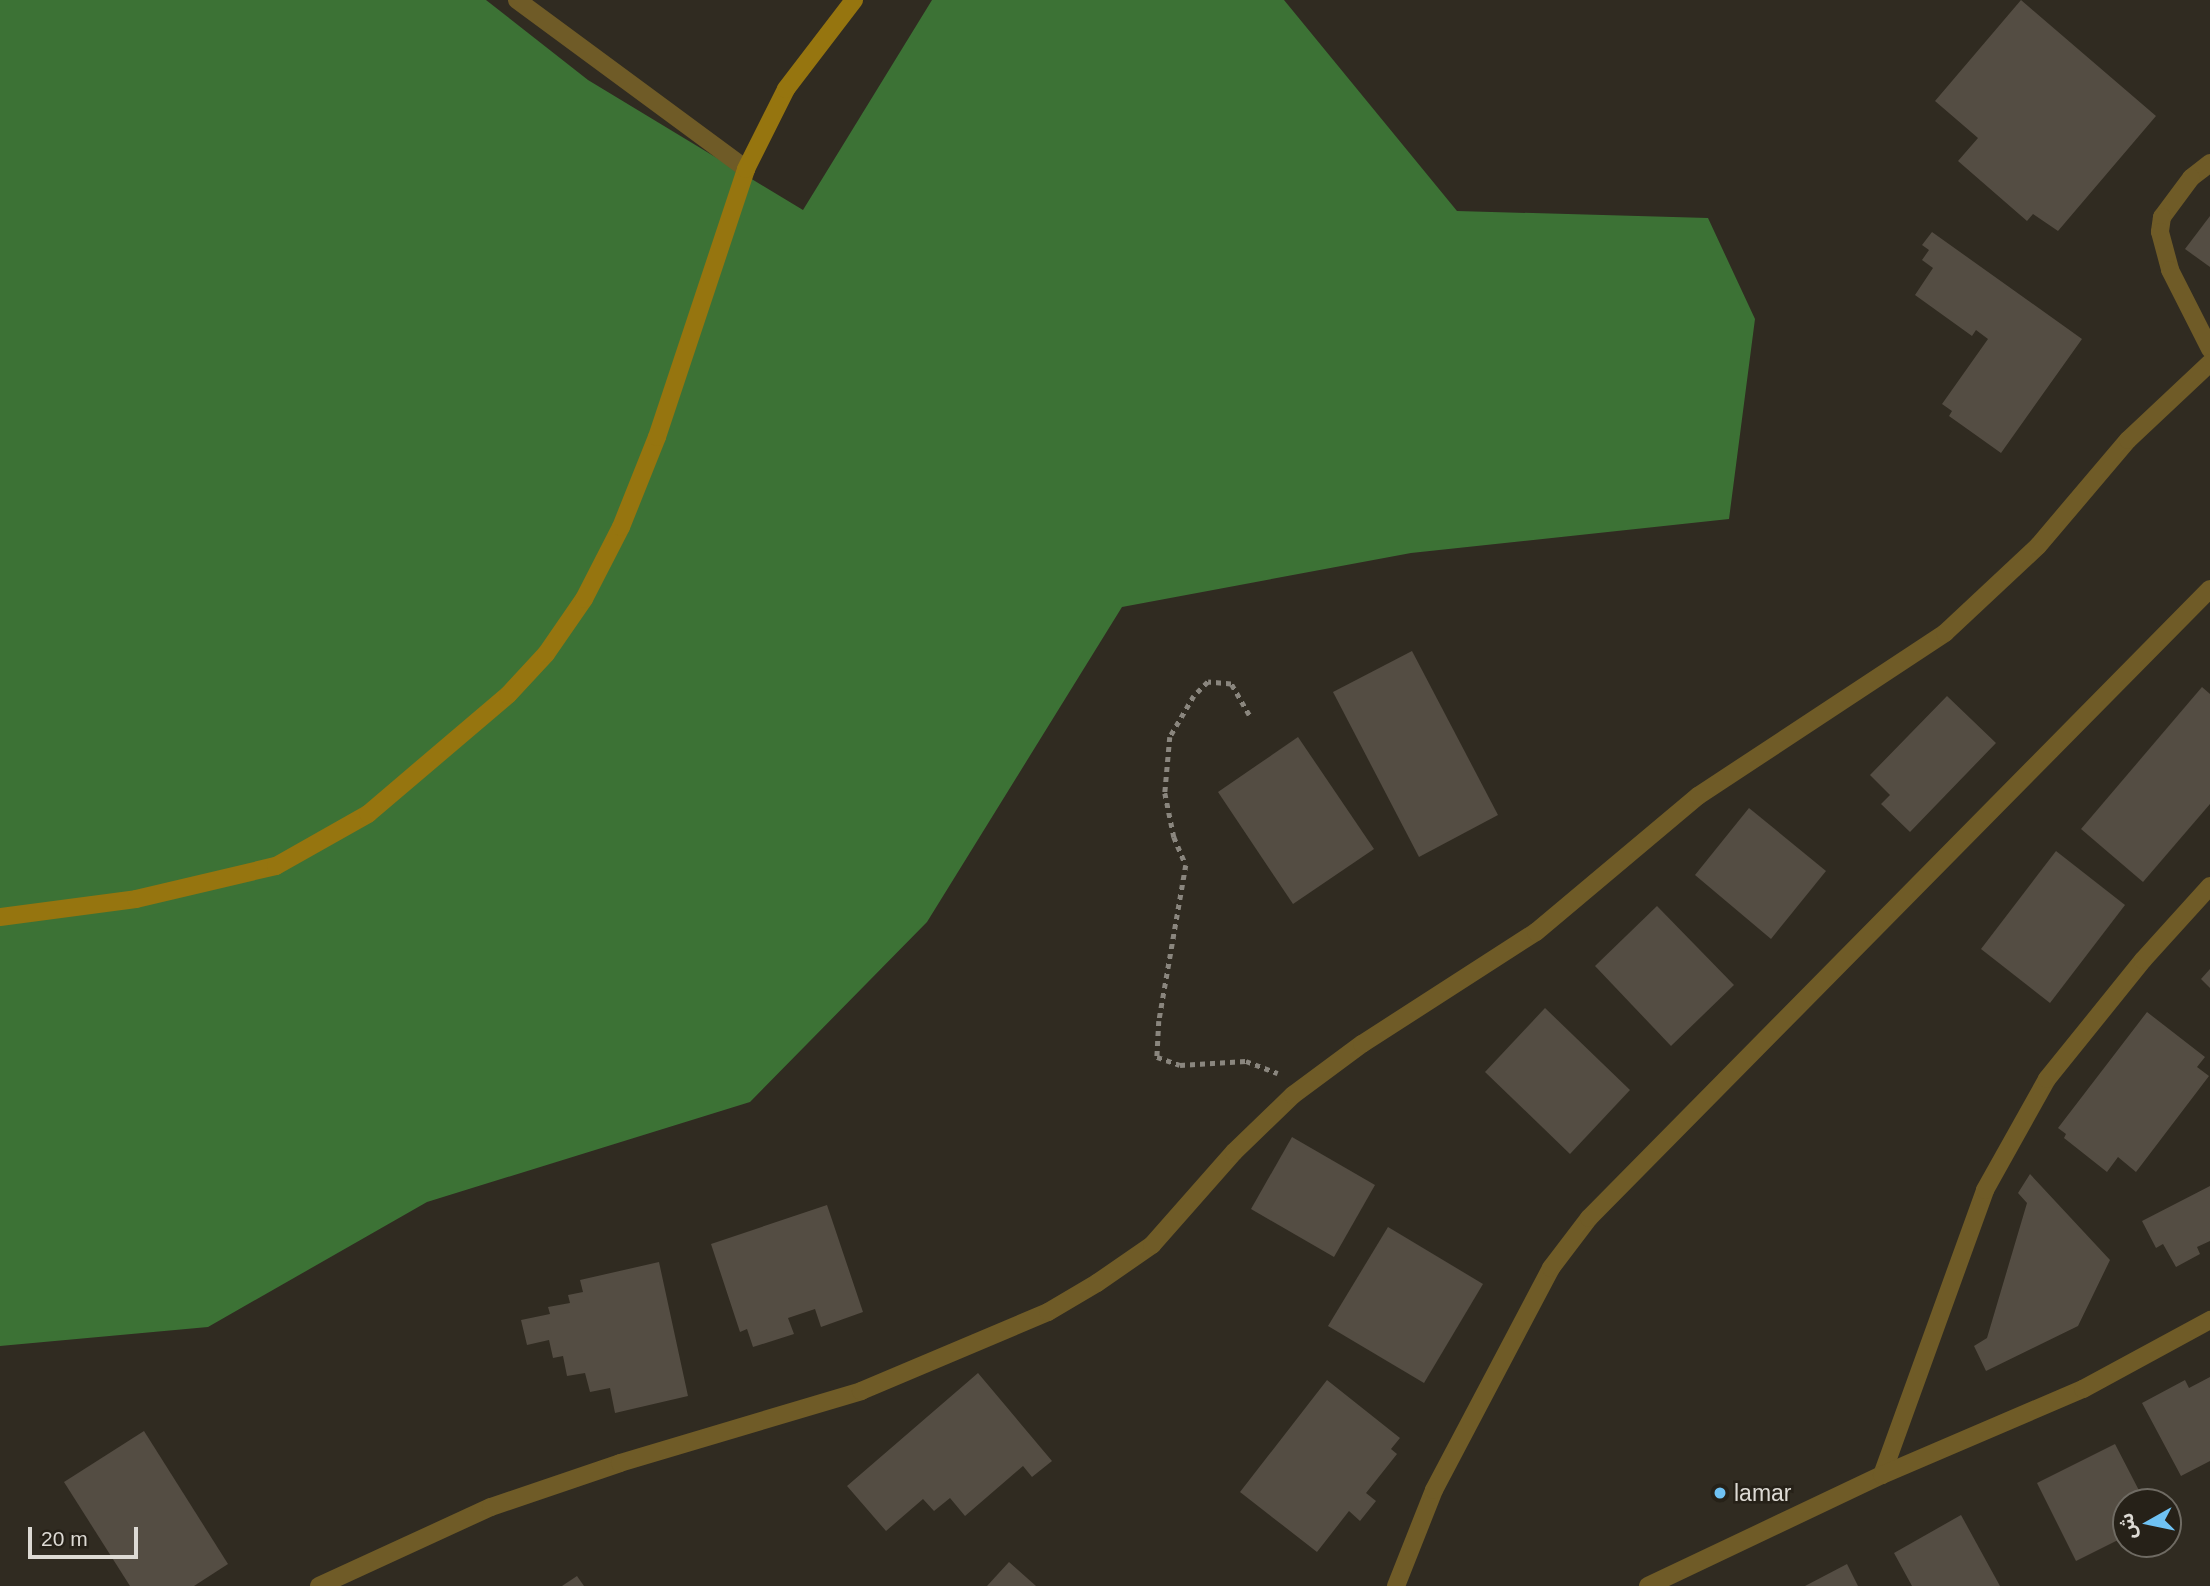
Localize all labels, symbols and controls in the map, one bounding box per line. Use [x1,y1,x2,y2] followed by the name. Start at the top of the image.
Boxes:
[1734,1479,1792,1507] place label: lamar
[1712,1485,1728,1501] marker: lamar
[2112,1488,2182,1558] north arrow
[32,1512,142,1556] scale bar
[2115,1512,2140,1541] text: ش
[41,1527,88,1550] text: 20 m

